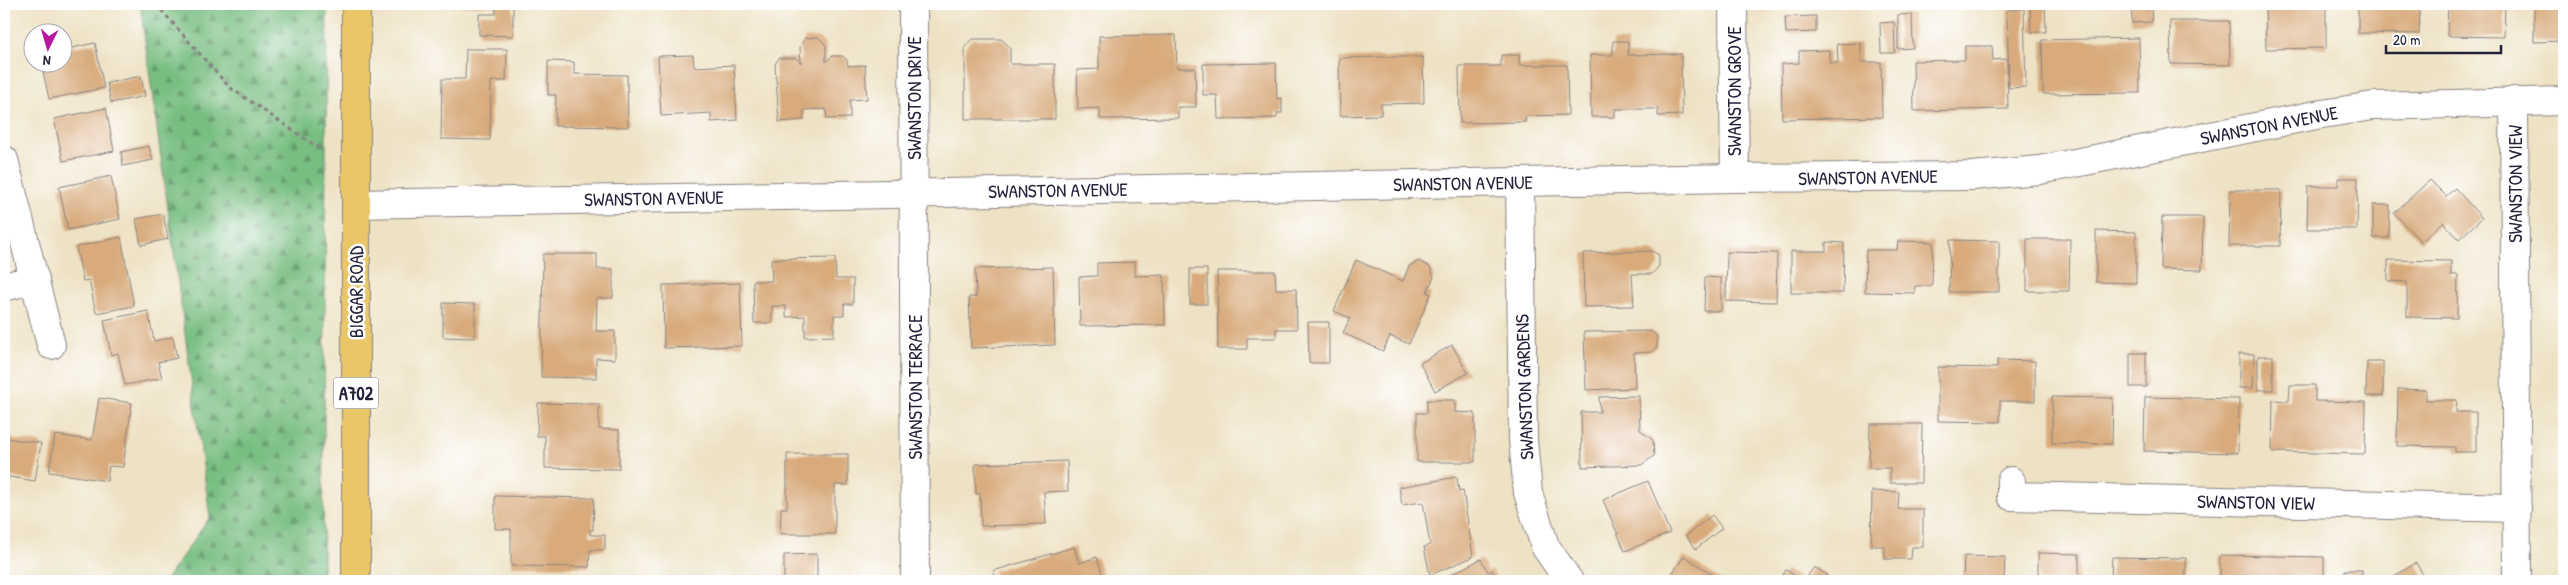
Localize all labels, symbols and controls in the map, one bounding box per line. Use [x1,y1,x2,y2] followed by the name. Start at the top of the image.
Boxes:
[22,22,72,72] north arrow
[2386,22,2500,54] scale bar
[1721,25,1747,156] street label: SWANSTON GROVE
[2393,29,2420,50] text: 20 m
[901,36,927,160] street label: SWANSTON DRIVE
[42,52,51,71] text: N
[2198,99,2341,151] street label: SWANSTON AVENUE
[2502,125,2528,243] street label: SWANSTON VIEW
[1798,163,1939,191] street label: SWANSTON AVENUE
[1393,169,1534,197] street label: SWANSTON AVENUE
[988,176,1129,204] street label: SWANSTON AVENUE
[584,184,725,212] street label: SWANSTON AVENUE
[343,246,369,338] street label: BIGGAR ROAD
[1508,313,1540,460] street label: SWANSTON GARDENS
[902,314,928,460] street label: SWANSTON TERRACE
[334,378,378,408] road number: A702
[2197,488,2315,516] street label: SWANSTON VIEW

